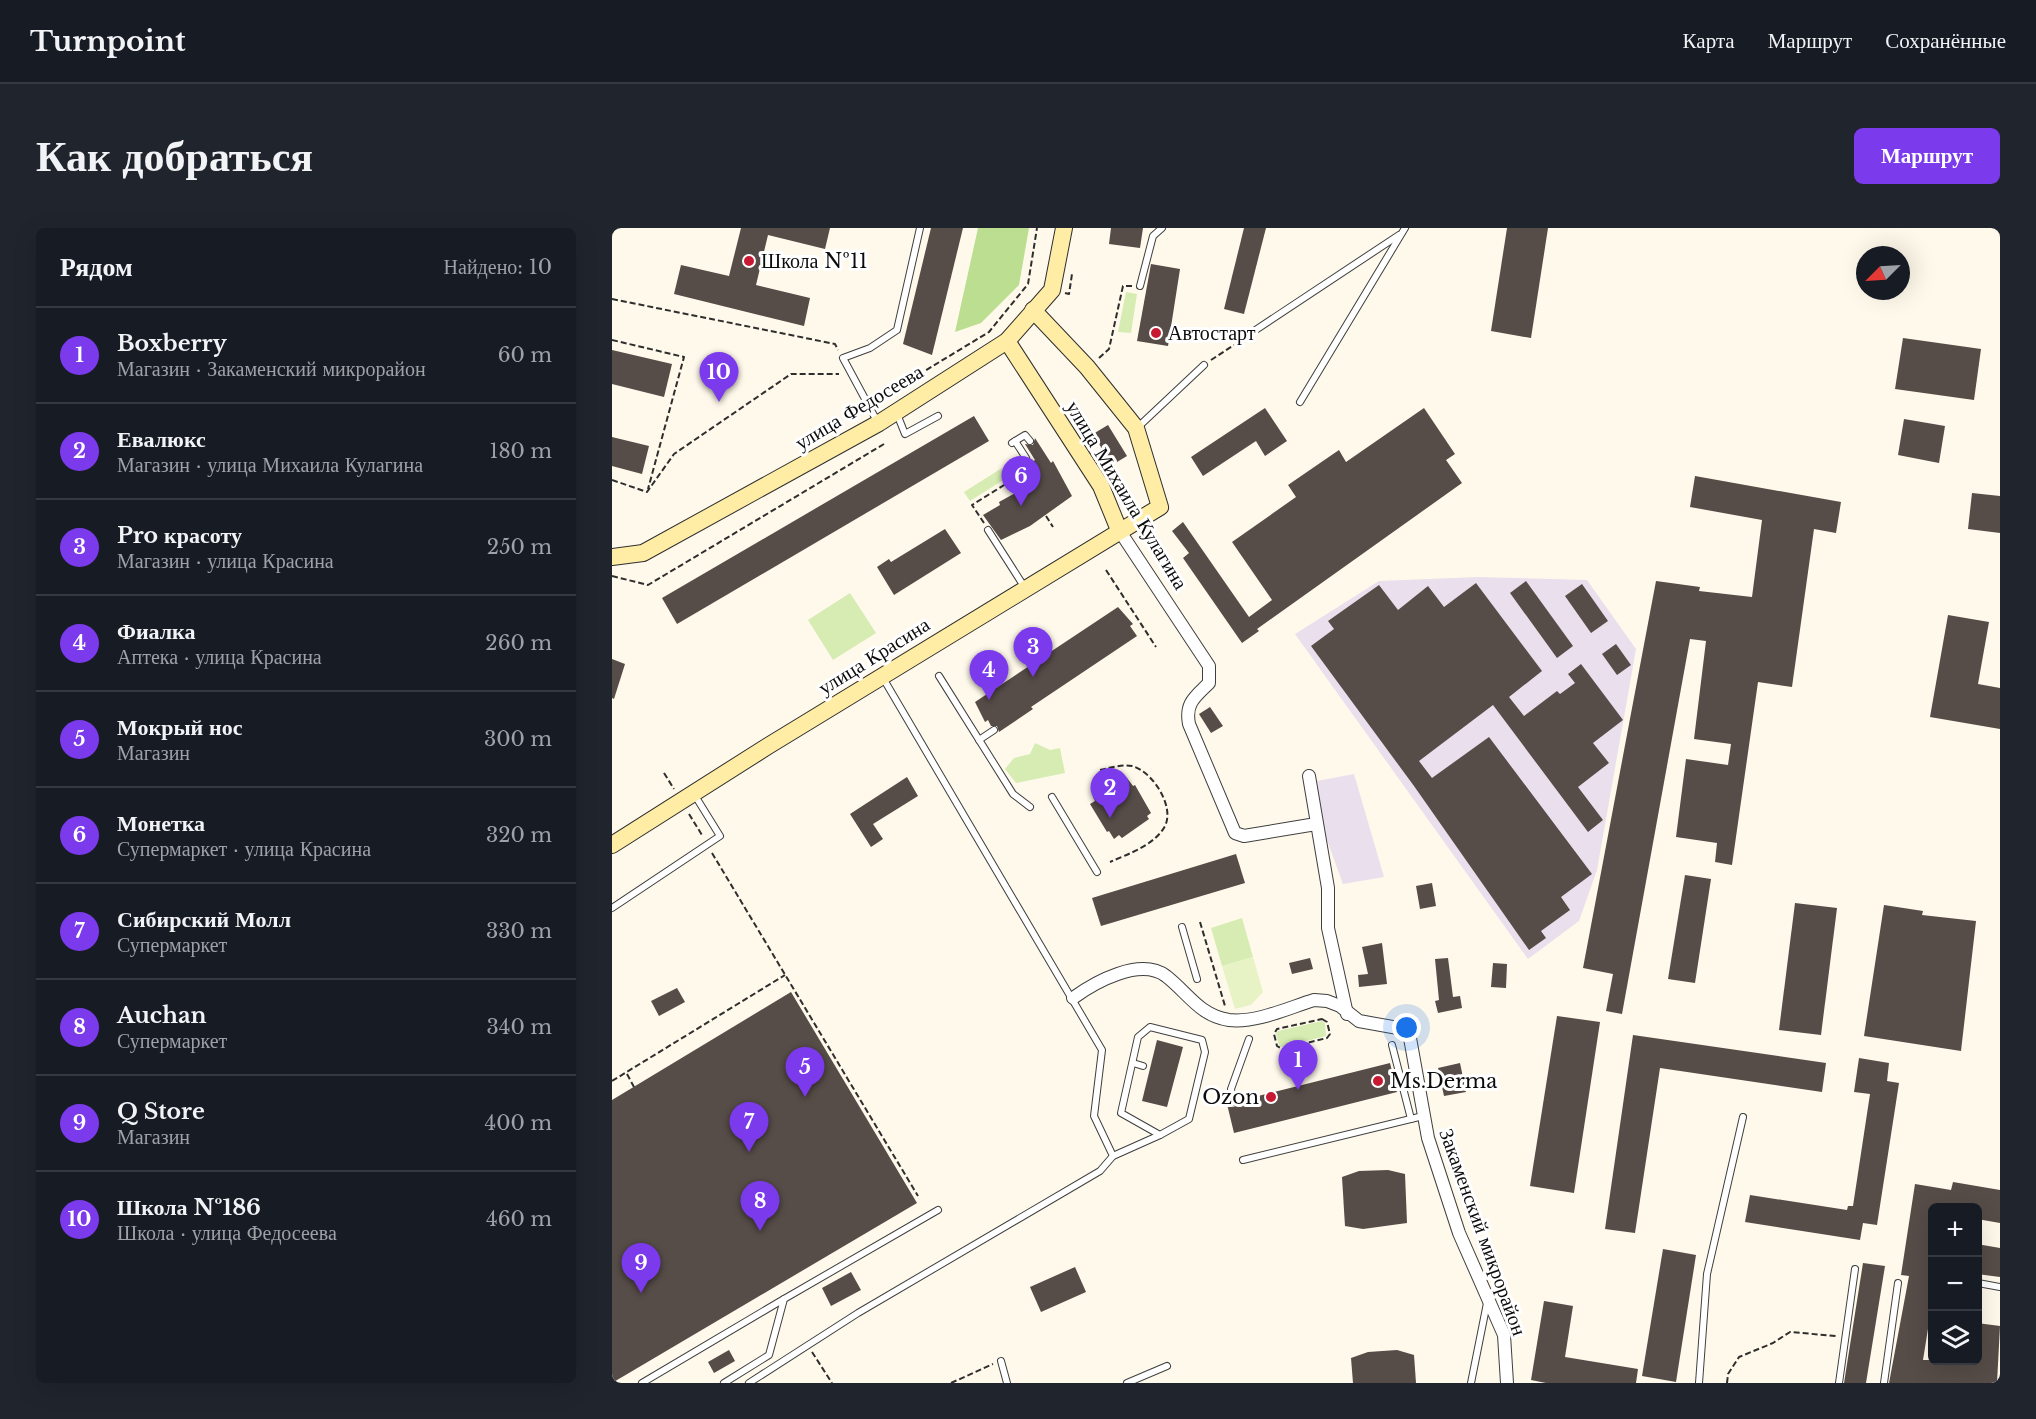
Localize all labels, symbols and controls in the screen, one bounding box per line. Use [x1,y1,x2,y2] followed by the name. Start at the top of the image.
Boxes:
[30,24,186,59] text: Turnpoint
[1683,28,1735,54] text: Карта
[1768,28,1852,54] text: Маршрут
[1885,28,2006,54] text: Сохранённые
[1854,128,2000,184] button: Маршрут
[36,130,313,182] text: Как добраться
[1856,246,1910,300] north arrow
[761,249,868,273] place label: Школа №11
[60,251,133,283] text: Рядом
[742,254,756,268] marker: Школа №11
[444,255,552,279] text: Найдено: 10
[1168,321,1256,345] place label: Автостарт
[1149,326,1163,340] marker: Автостарт
[117,330,227,357] text: Boxberry
[75,343,84,367] text: 1
[498,343,552,367] text: 60 m
[700,352,738,402] pin: 10
[117,357,426,381] text: Магазин · Закаменский микрорайон
[791,359,927,455] street label: улица Федосеева
[1061,396,1193,594] street label: улица Михаила Кулагина
[117,426,206,453] text: Евалюкс
[73,439,86,463] text: 2
[489,439,552,463] text: 180 m
[117,453,423,477] text: Магазин · улица Михаила Кулагина
[1002,456,1040,506] pin: 6
[117,522,242,549] text: Pro красоту
[73,535,86,559] text: 3
[487,535,552,559] text: 250 m
[117,549,334,573] text: Магазин · улица Красина
[814,612,934,700] street label: улица Красина
[117,618,195,645] text: Фиалка
[1014,628,1052,677] pin: 3
[73,631,86,655] text: 4
[485,631,552,655] text: 260 m
[117,645,322,669] text: Аптека · улица Красина
[970,650,1009,700] pin: 4
[117,714,243,741] text: Мокрый нос
[74,727,85,751] text: 5
[484,727,552,751] text: 300 m
[117,741,190,765] text: Магазин
[1090,768,1130,818] pin: 2
[117,810,205,837] text: Монетка
[73,823,86,847] text: 6
[486,823,552,847] text: 320 m
[117,837,371,861] text: Супермаркет · улица Красина
[117,906,291,933] text: Сибирский Молл
[74,919,85,943] text: 7
[486,919,552,943] text: 330 m
[117,933,227,957] text: Супермаркет
[117,1002,207,1029] text: Auchan
[1392,1013,1421,1042] your location
[73,1015,86,1039] text: 8
[487,1015,552,1039] text: 340 m
[117,1029,227,1053] text: Супермаркет
[1278,1040,1318,1090] pin: 1
[786,1048,824,1097] pin: 5
[1390,1069,1498,1093] place label: Ms.Derma
[1371,1074,1385,1088] marker: Ms.Derma
[1202,1085,1259,1109] place label: Ozon
[1264,1090,1278,1104] marker: Ozon
[117,1098,205,1125] text: Q Store
[730,1102,768,1152] pin: 7
[73,1111,86,1135] text: 9
[485,1111,552,1135] text: 400 m
[117,1125,190,1149] text: Магазин
[1434,1125,1532,1339] street label: Закаменский микрорайон
[740,1182,780,1231] pin: 8
[117,1194,261,1221] text: Школа №186
[1928,1203,1982,1365] map controls
[1928,1203,1982,1257] button: +
[68,1207,91,1231] text: 10
[486,1207,552,1231] text: 460 m
[117,1221,337,1245] text: Школа · улица Федосеева
[621,1244,660,1293] pin: 9
[1928,1257,1982,1311] button: −
[1928,1311,1982,1365] button: layers

